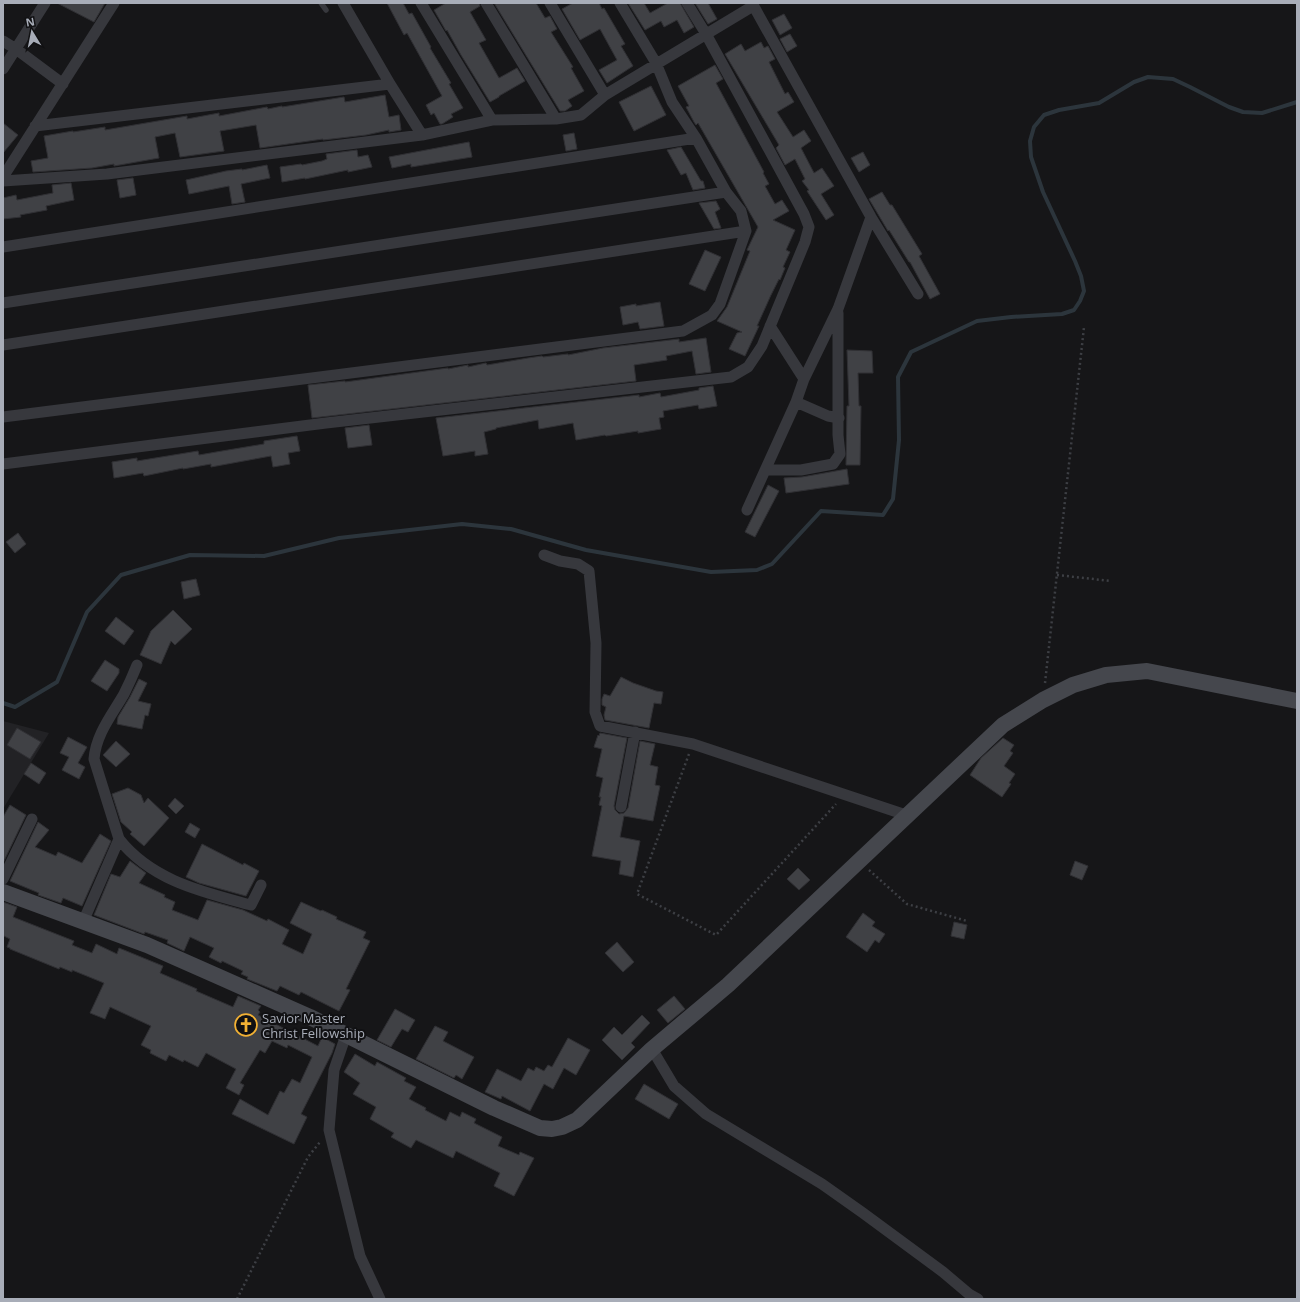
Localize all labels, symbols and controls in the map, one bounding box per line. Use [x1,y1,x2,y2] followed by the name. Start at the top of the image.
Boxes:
[12,12,52,52] north arrow
[24,13,36,30] text: N
[262,1009,365,1042] place label: Savior Master Christ Fellowship
[233,1012,259,1038] church icon: Savior Master Christ Fellowship

